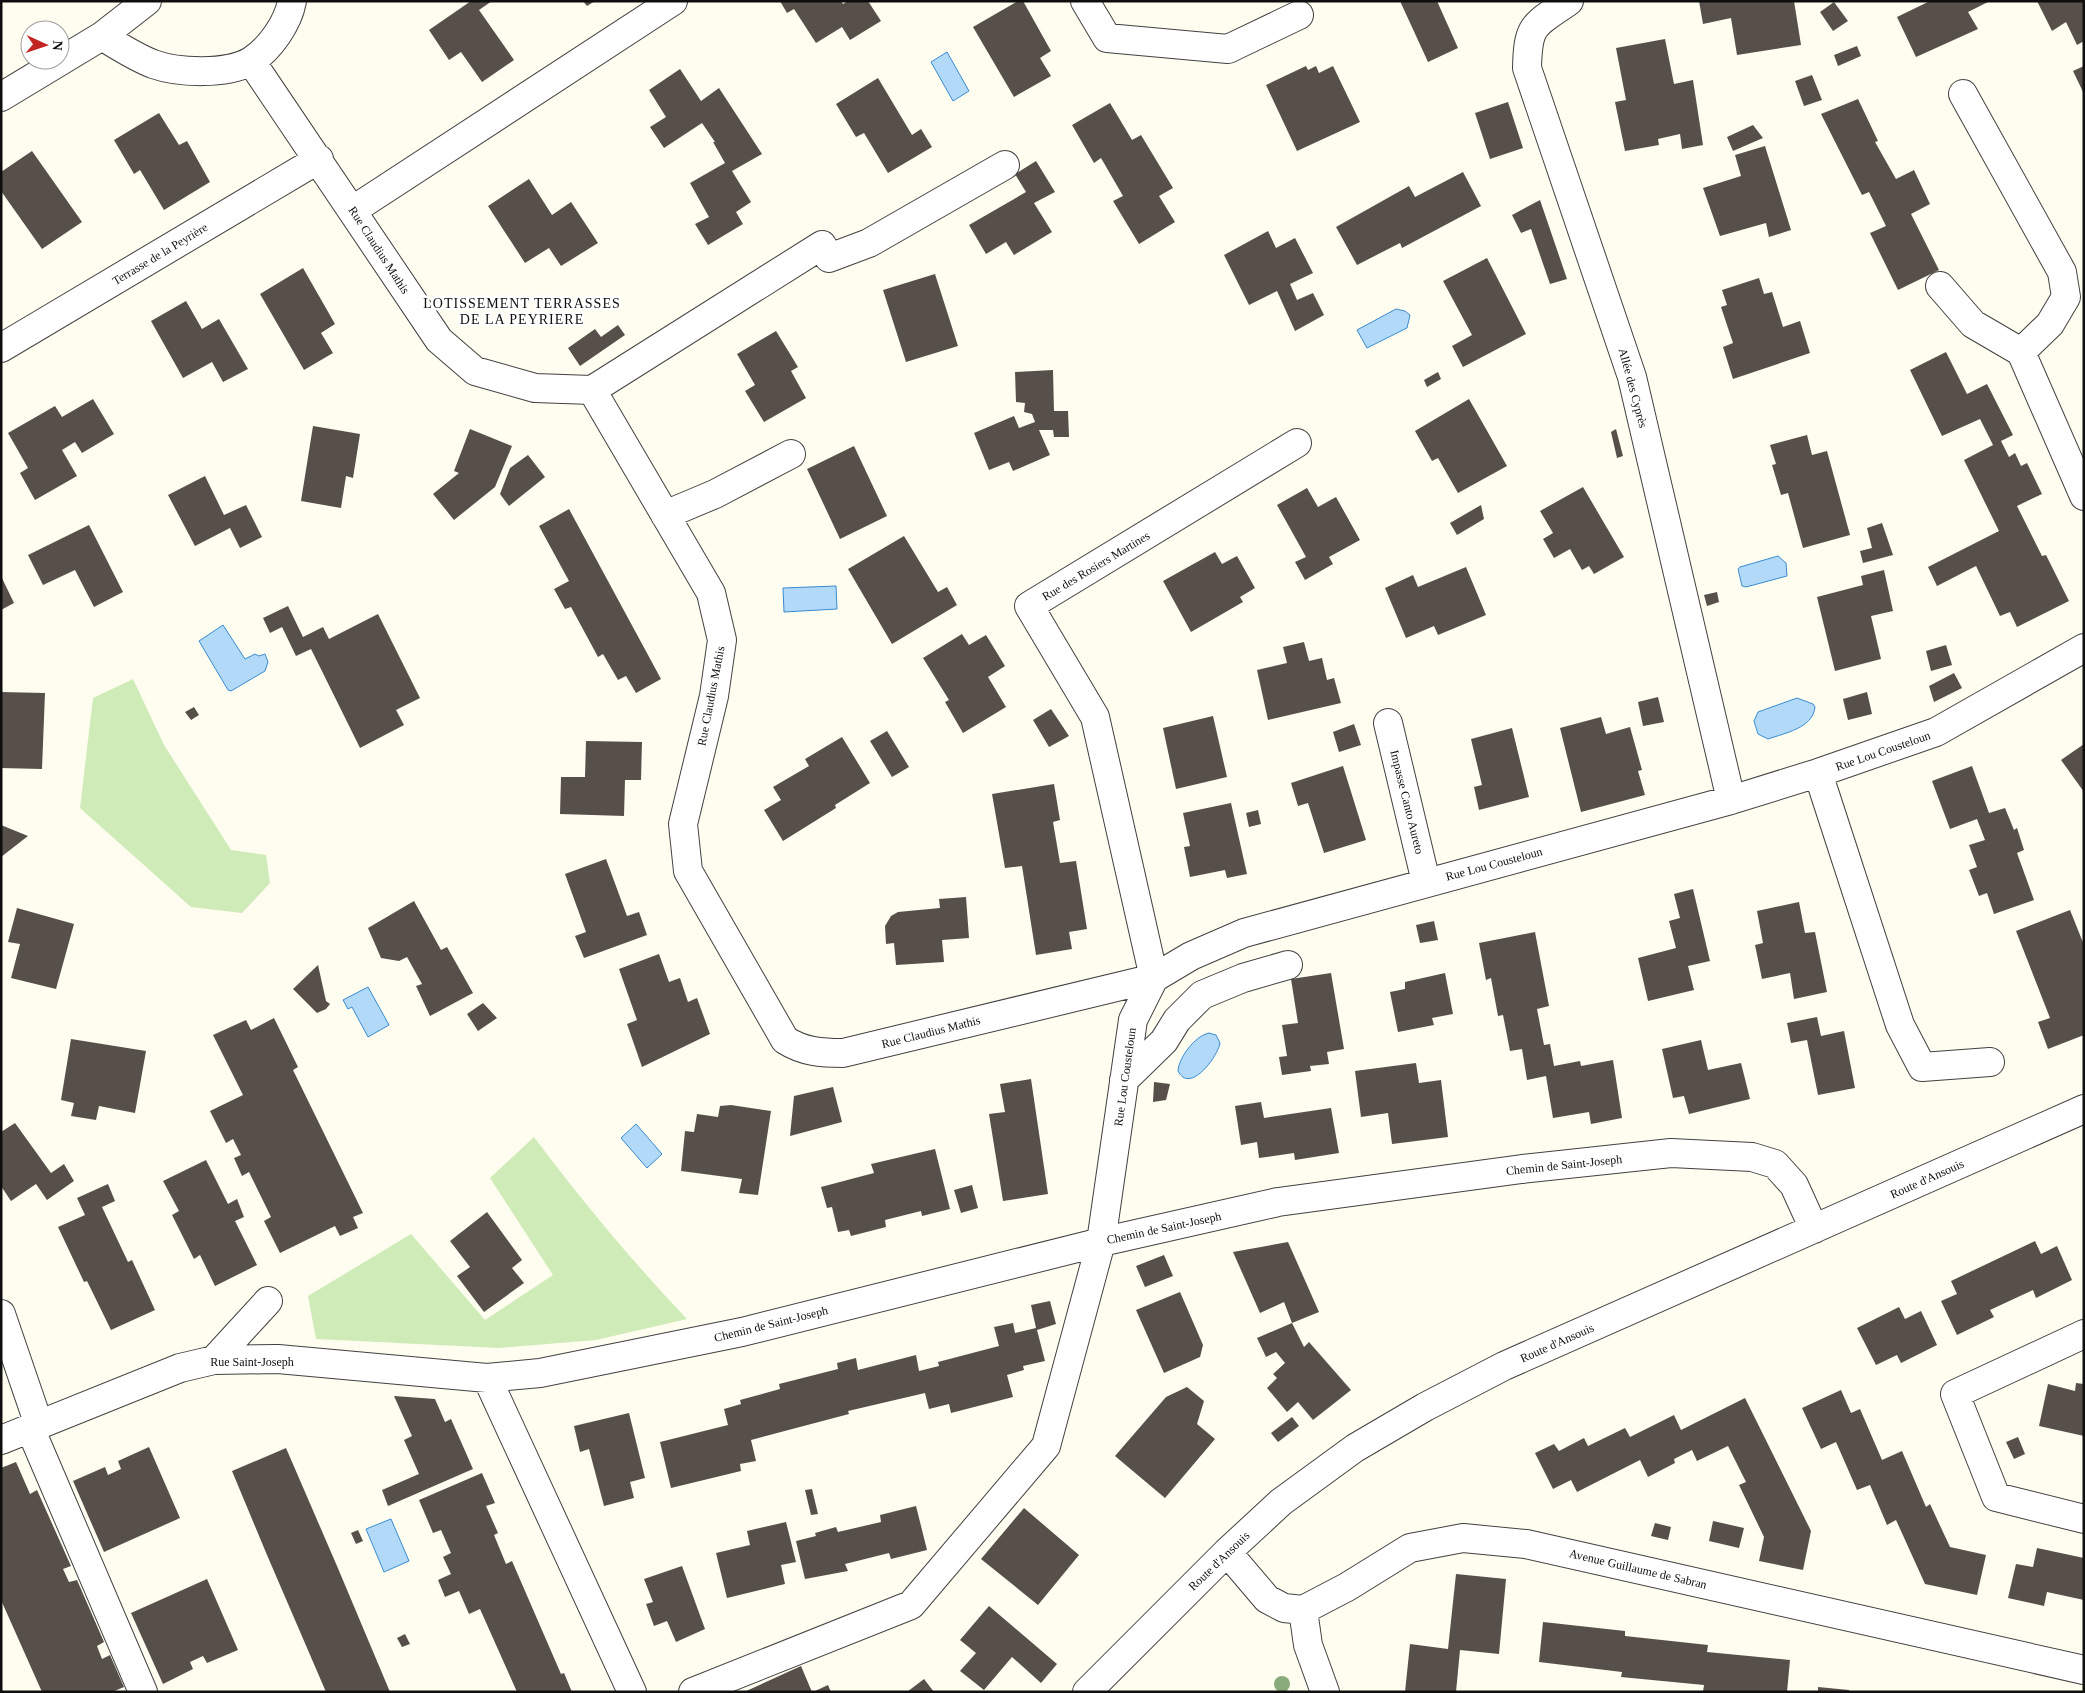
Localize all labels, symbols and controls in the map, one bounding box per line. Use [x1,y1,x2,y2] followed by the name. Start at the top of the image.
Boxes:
[20,20,70,70] north arrow
[50,40,65,51] text: N
[346,204,413,297] street label: Rue Claudius Mathis
[110,220,210,288] street label: Terrasse de la Peyrière
[423,296,621,327] district label: LOTISSEMENT TERRASSES DE LA PEYRIERE
[1616,347,1650,430] street label: Allée des Cyprès
[1040,528,1153,604] street label: Rue des Rosiers Martines
[694,645,728,747] street label: Rue Claudius Mathis
[1834,728,1932,774] street label: Rue Lou Cousteloun
[1387,749,1427,855] street label: Impasse Canto Aureto
[1444,844,1544,884] street label: Rue Lou Cousteloun
[880,1013,982,1051] street label: Rue Claudius Mathis
[1111,1027,1139,1127] street label: Rue Lou Cousteloun
[1505,1152,1623,1178] street label: Chemin de Saint-Joseph
[1888,1156,1966,1201] street label: Route d'Ansouis
[1105,1209,1223,1247] street label: Chemin de Saint-Joseph
[713,1303,829,1345] street label: Chemin de Saint-Joseph
[1518,1320,1596,1365] street label: Route d'Ansouis
[210,1355,294,1369] street label: Rue Saint-Joseph
[1186,1528,1253,1594] street label: Route d'Ansouis
[1568,1546,1708,1592] street label: Avenue Guillaume de Sabran

